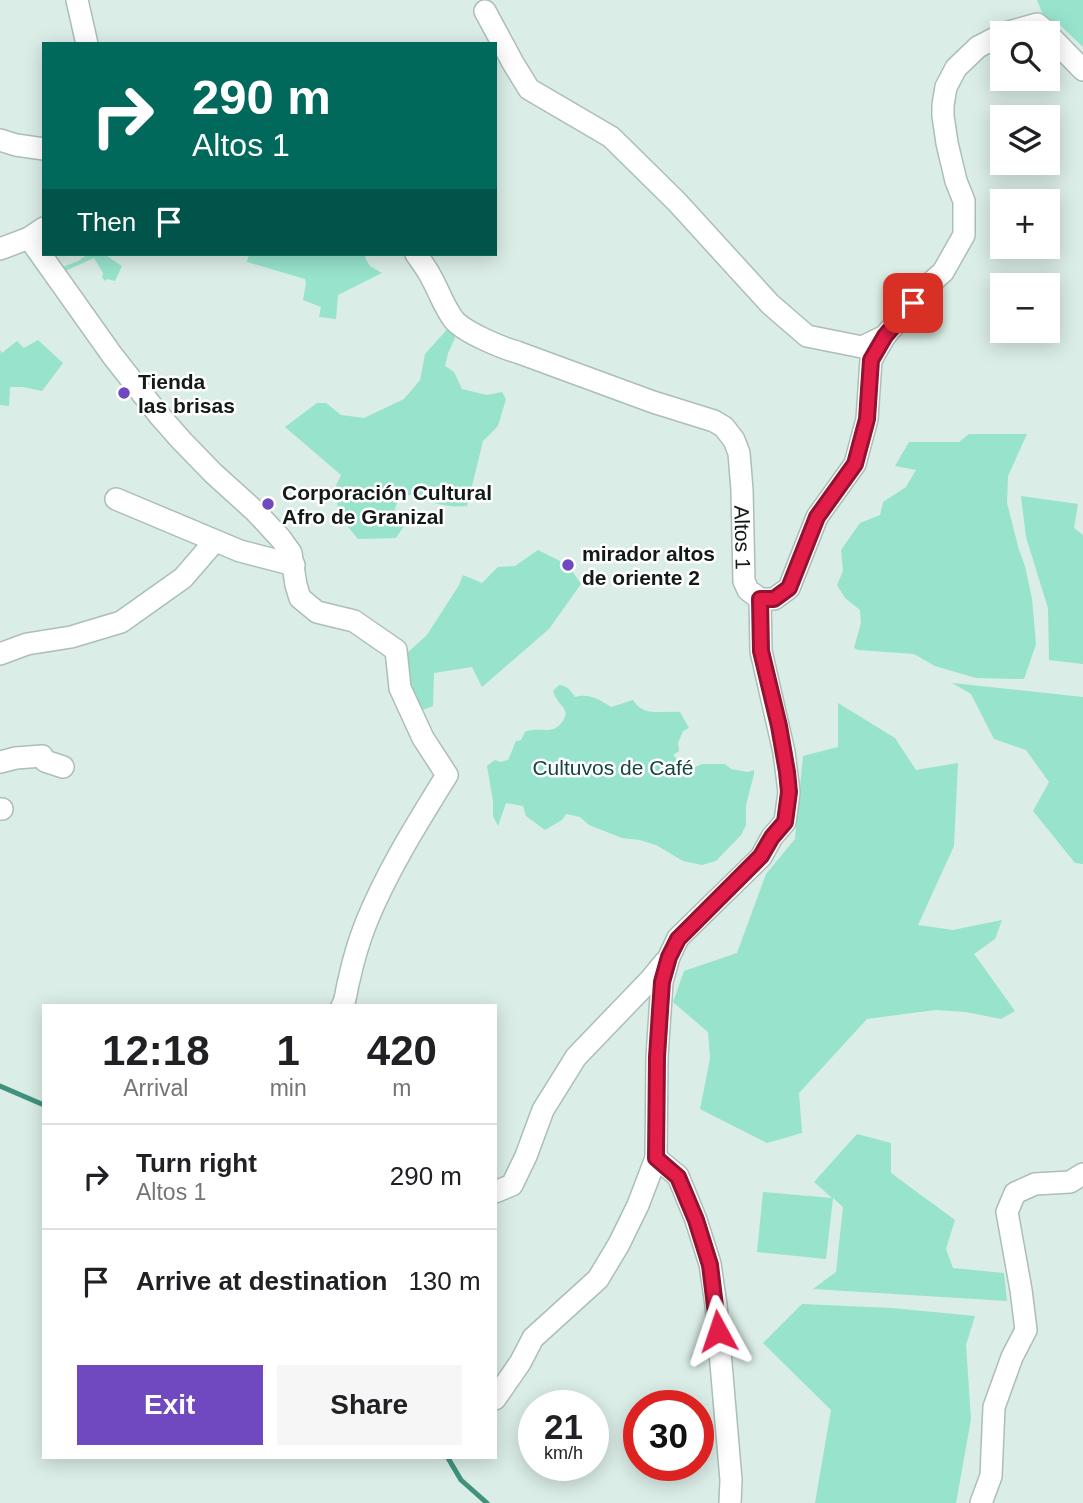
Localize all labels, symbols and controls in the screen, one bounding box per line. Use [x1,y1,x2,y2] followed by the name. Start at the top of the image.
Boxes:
[990,21,1060,343] map controls
[990,21,1060,91] button: search
[77,70,168,161] icon: right
[192,70,331,124] text: 290 m
[990,105,1060,175] button: layers
[192,127,290,163] text: Altos 1
[990,189,1060,259] button: +
[150,203,188,241] icon: arrive
[77,207,136,237] text: Then
[883,273,943,333] pin
[990,273,1060,343] button: −
[894,284,932,322] icon: arrive
[138,370,235,417] place label: Tienda las brisas
[116,385,132,401] marker: Tienda las brisas
[282,481,492,528] place label: Corporación Cultural Afro de Granizal
[260,496,276,512] marker: Corporación Cultural Afro de Granizal
[731,505,755,570] street label: Altos 1
[582,542,715,589] place label: mirador altos de oriente 2
[560,557,576,573] marker: mirador altos de oriente 2
[532,756,694,779] park label: Cultuvos de Café
[102,1027,210,1074] text: 12:18
[276,1027,300,1074] text: 1
[367,1027,437,1074] text: 420
[123,1075,188,1101] text: Arrival
[270,1075,307,1101] text: min
[392,1075,411,1101] text: m
[136,1148,257,1178] text: Turn right
[77,1158,115,1196] icon: right
[390,1161,462,1191] text: 290 m
[136,1179,206,1205] text: Altos 1
[77,1263,115,1301] icon: arrive
[136,1266,387,1296] text: Arrive at destination
[408,1266,481,1296] text: 130 m
[681,1294,755,1368] position arrow
[77,1365,263,1445] button: Exit
[277,1365,462,1445] button: Share
[623,1390,714,1481] speed limit sign: 30
[544,1407,583,1446] text: 21
[544,1443,583,1463] text: km/h

